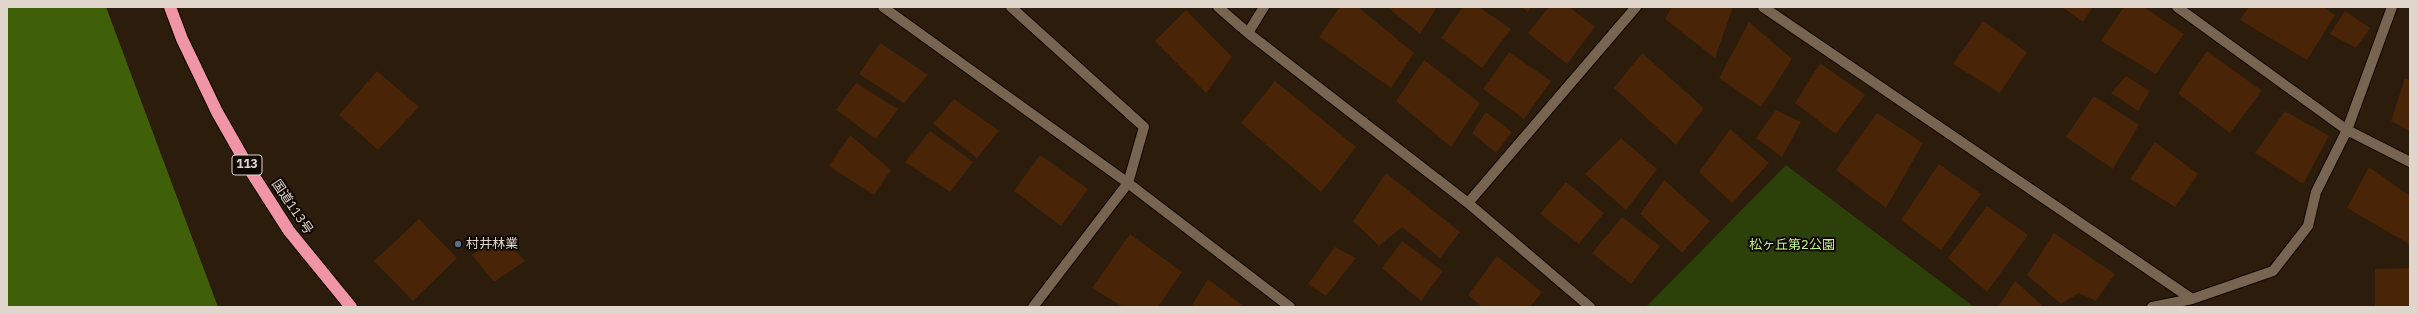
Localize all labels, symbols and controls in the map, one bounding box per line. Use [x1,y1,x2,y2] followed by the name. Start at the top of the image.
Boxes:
[232,155,262,175] road number: 113
[268,177,316,237] street label: 国道113号
[466,236,518,252] place label: 村井林業
[1749,237,1835,253] park label: 松ヶ丘第2公園
[453,239,463,249] marker: 村井林業

